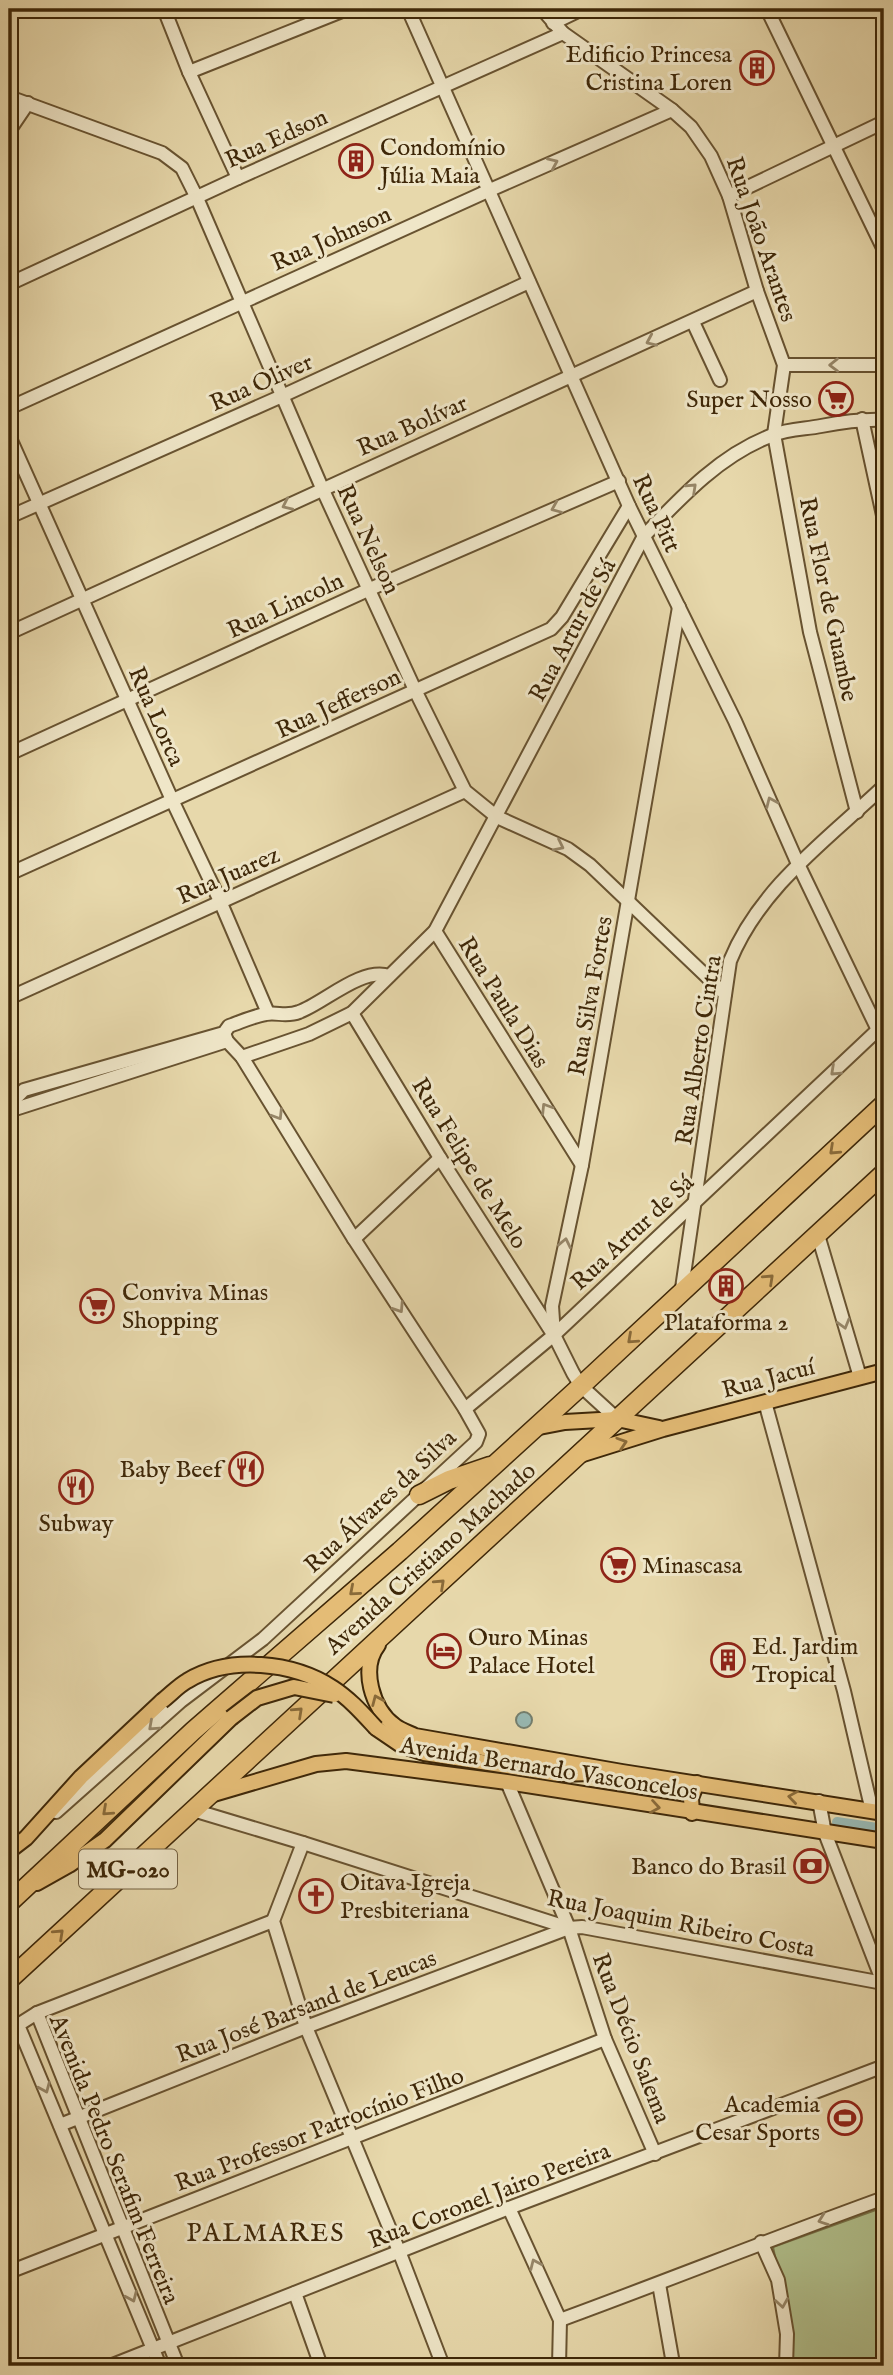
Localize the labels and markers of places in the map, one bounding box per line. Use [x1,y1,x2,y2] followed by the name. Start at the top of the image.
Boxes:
[565,40,733,99] place label: Edificio Princesa Cristina Loren
[738,49,776,87] building icon: Edificio Princesa Cristina Loren
[377,133,506,192] place label: Condomínio Júlia Maia
[337,142,375,180] building icon: Condomínio Júlia Maia
[817,380,855,418] supermarket icon: Super Nosso
[686,385,812,416] place label: Super Nosso
[707,1267,745,1305] building icon: Plataforma 2
[122,1278,268,1337] place label: Conviva Minas Shopping
[78,1287,116,1325] supermarket icon: Conviva Minas Shopping
[663,1308,789,1339] place label: Plataforma 2
[227,1450,265,1488] restaurant icon: Baby Beef
[119,1455,226,1486] place label: Baby Beef
[57,1468,95,1506] restaurant icon: Subway
[39,1509,114,1540] place label: Subway
[599,1546,637,1584] supermarket icon: Minascasa
[642,1551,743,1582] place label: Minascasa
[468,1623,595,1682] place label: Ouro Minas Palace Hotel
[425,1632,463,1670] hotel icon: Ouro Minas Palace Hotel
[752,1632,858,1691] place label: Ed. Jardim Tropical
[709,1641,747,1679] building icon: Ed. Jardim Tropical
[792,1847,830,1885] bank icon: Banco do Brasil
[631,1852,786,1883] place label: Banco do Brasil
[340,1868,471,1927] place label: Oitava Igreja Presbiteriana
[297,1877,335,1915] church icon: Oitava Igreja Presbiteriana
[695,2090,821,2149] place label: Academia Cesar Sports
[826,2099,864,2137] sports icon: Academia Cesar Sports

